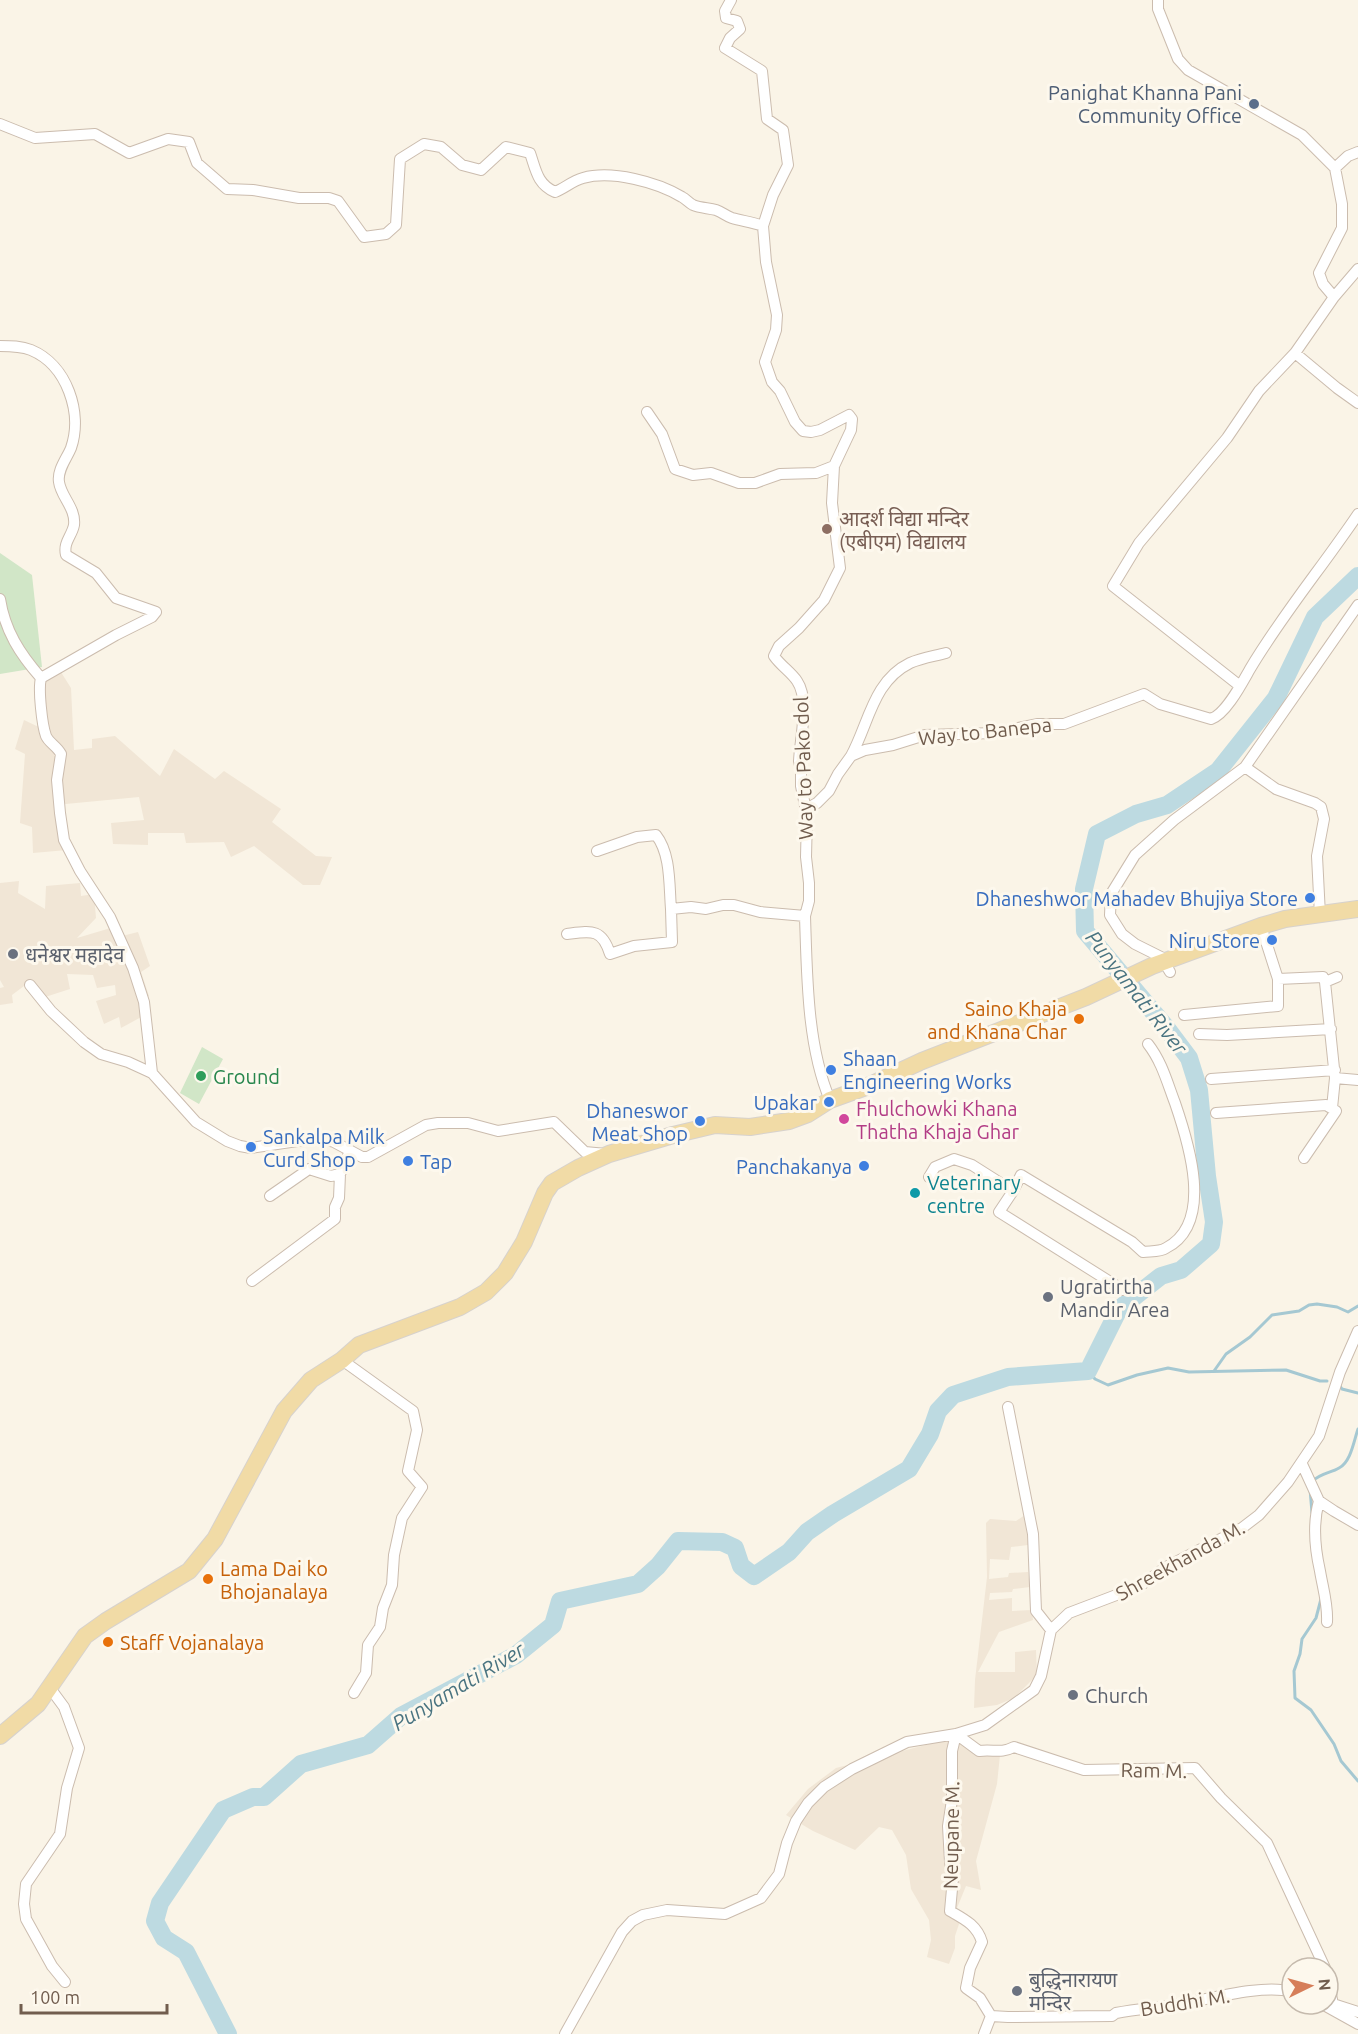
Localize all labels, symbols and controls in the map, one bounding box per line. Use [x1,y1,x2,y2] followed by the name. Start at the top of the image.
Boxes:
[1048,81,1242,127] place label: Panighat Khanna Pani Community Office
[1247,97,1261,111] marker: Panighat Khanna Pani Community Office
[839,507,970,553] place label: आदर्श विद्या मन्दिर (एबीएम) विद्यालय
[820,522,834,536] marker: आदर्श विद्या मन्दिर (एबीएम) विद्यालय
[789,696,817,840] street label: Way to Pako dol
[917,713,1053,749] street label: Way to Banepa
[976,887,1298,910] place label: Dhaneshwor Mahadev Bhujiya Store
[1303,891,1317,905] marker: Dhaneshwor Mahadev Bhujiya Store
[1081,925,1193,1059] water label: Punyamati River
[1169,929,1260,952] place label: Niru Store
[1265,933,1279,947] marker: Niru Store
[25,943,125,966] place label: धनेश्वर महादेव
[6,947,20,961] marker: धनेश्वर महादेव
[927,997,1067,1043] place label: Saino Khaja and Khana Char
[1072,1012,1086,1026] marker: Saino Khaja and Khana Char
[843,1047,1012,1093] place label: Shaan Engineering Works
[824,1063,838,1077] marker: Shaan Engineering Works
[213,1065,280,1088] place label: Ground
[194,1069,208,1083] marker: Ground
[753,1091,817,1114] place label: Upakar
[822,1095,836,1109] marker: Upakar
[856,1097,1020,1143] place label: Fhulchowki Khana Thatha Khaja Ghar
[586,1099,688,1145] place label: Dhaneswor Meat Shop
[837,1112,851,1126] marker: Fhulchowki Khana Thatha Khaja Ghar
[693,1114,707,1128] marker: Dhaneswor Meat Shop
[263,1125,385,1171] place label: Sankalpa Milk Curd Shop
[244,1140,258,1154] marker: Sankalpa Milk Curd Shop
[420,1150,452,1173] place label: Tap
[401,1154,415,1168] marker: Tap
[736,1155,852,1178] place label: Panchakanya
[857,1159,871,1173] marker: Panchakanya
[927,1171,1021,1217] place label: Veterinary centre
[908,1186,922,1200] marker: Veterinary centre
[1060,1275,1170,1321] place label: Ugratirtha Mandir Area
[1041,1290,1055,1304] marker: Ugratirtha Mandir Area
[1112,1515,1248,1605] street label: Shreekhanda M.
[220,1557,328,1603] place label: Lama Dai ko Bhojanalaya
[201,1572,215,1586] marker: Lama Dai ko Bhojanalaya
[120,1631,264,1654] place label: Staff Vojanalaya
[101,1635,115,1649] marker: Staff Vojanalaya
[387,1637,529,1735] water label: Punyamati River
[1085,1684,1148,1707] place label: Church
[1066,1688,1080,1702] marker: Church
[1120,1758,1188,1782] street label: Ram M.
[939,1781,963,1889] street label: Neupane M.
[1280,1956,1340,2016] north arrow
[1029,1968,1118,2014] place label: बुद्धिनारायण मन्दिर
[21,1977,166,2015] scale bar
[1315,1978,1334,1991] text: N
[1010,1984,1024,1998] marker: बुद्धिनारायण मन्दिर
[1138,1984,1232,2020] street label: Buddhi M.
[30,1987,80,2007] text: 100 m

